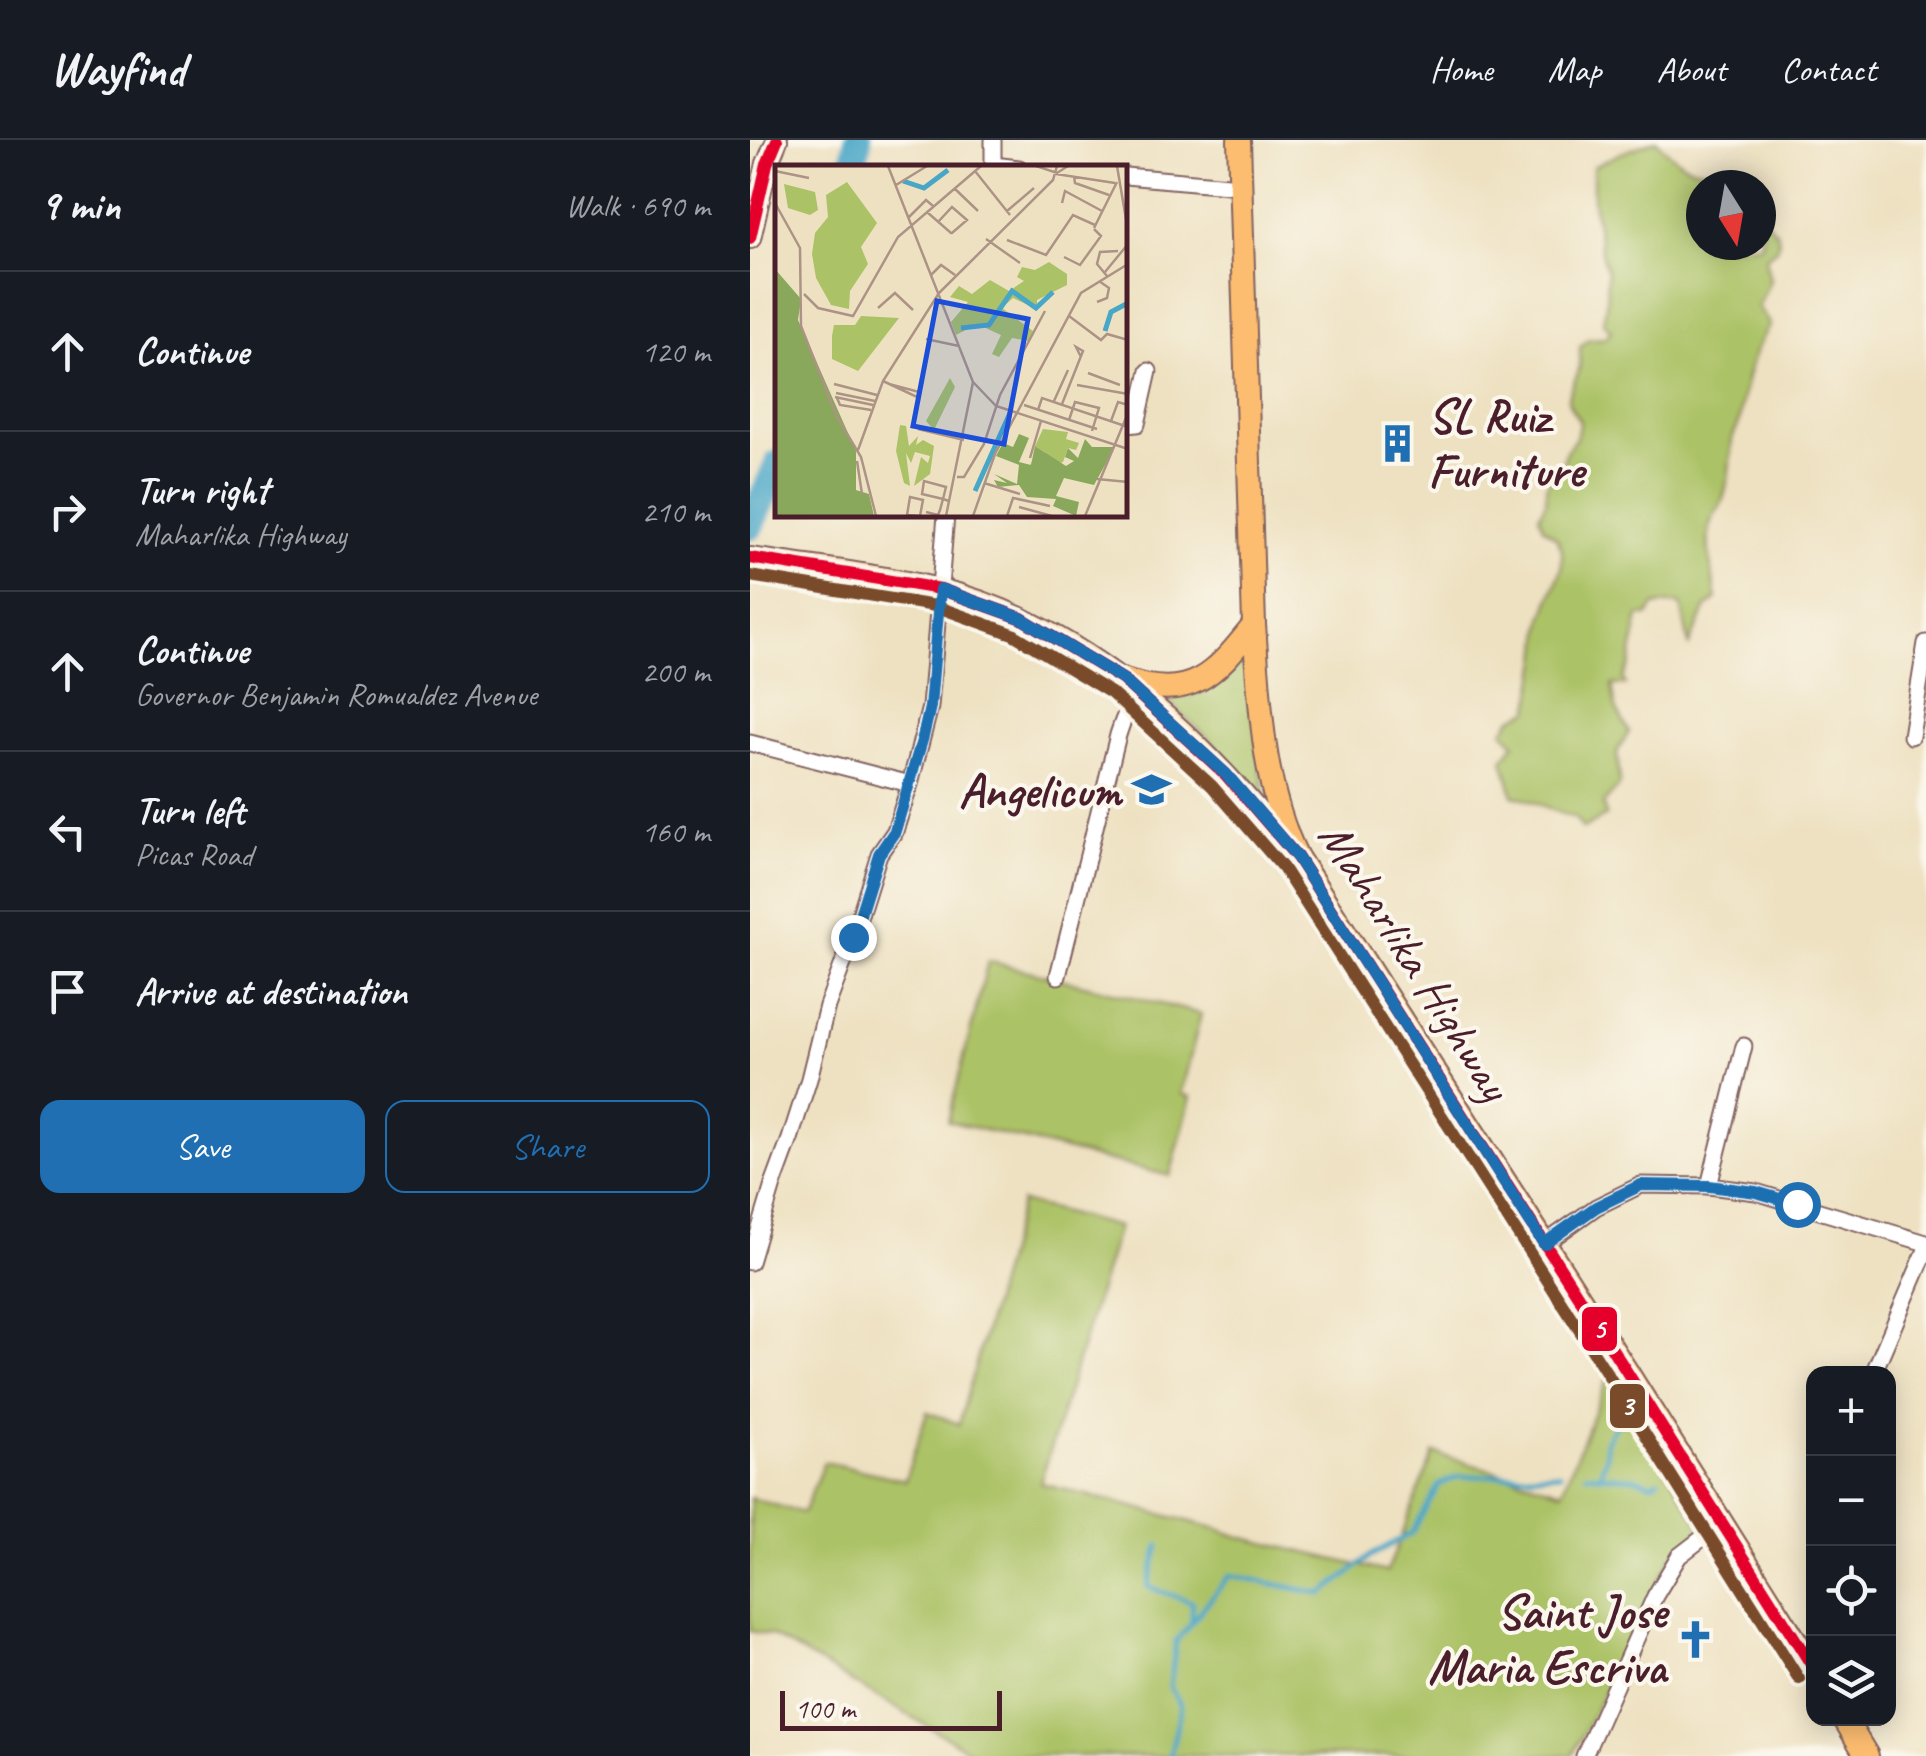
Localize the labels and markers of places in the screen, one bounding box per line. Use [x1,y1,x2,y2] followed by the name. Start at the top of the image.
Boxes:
[1428,386,1587,501] place label: SL Ruiz Furniture
[1377,422,1419,464] building icon: SL Ruiz Furniture
[959,761,1124,821] place label: Angelicum
[1130,769,1172,811] school or university icon: Angelicum
[1428,1582,1670,1697] place label: Saint Jose Maria Escriva
[1675,1618,1717,1660] church icon: Saint Jose Maria Escriva

